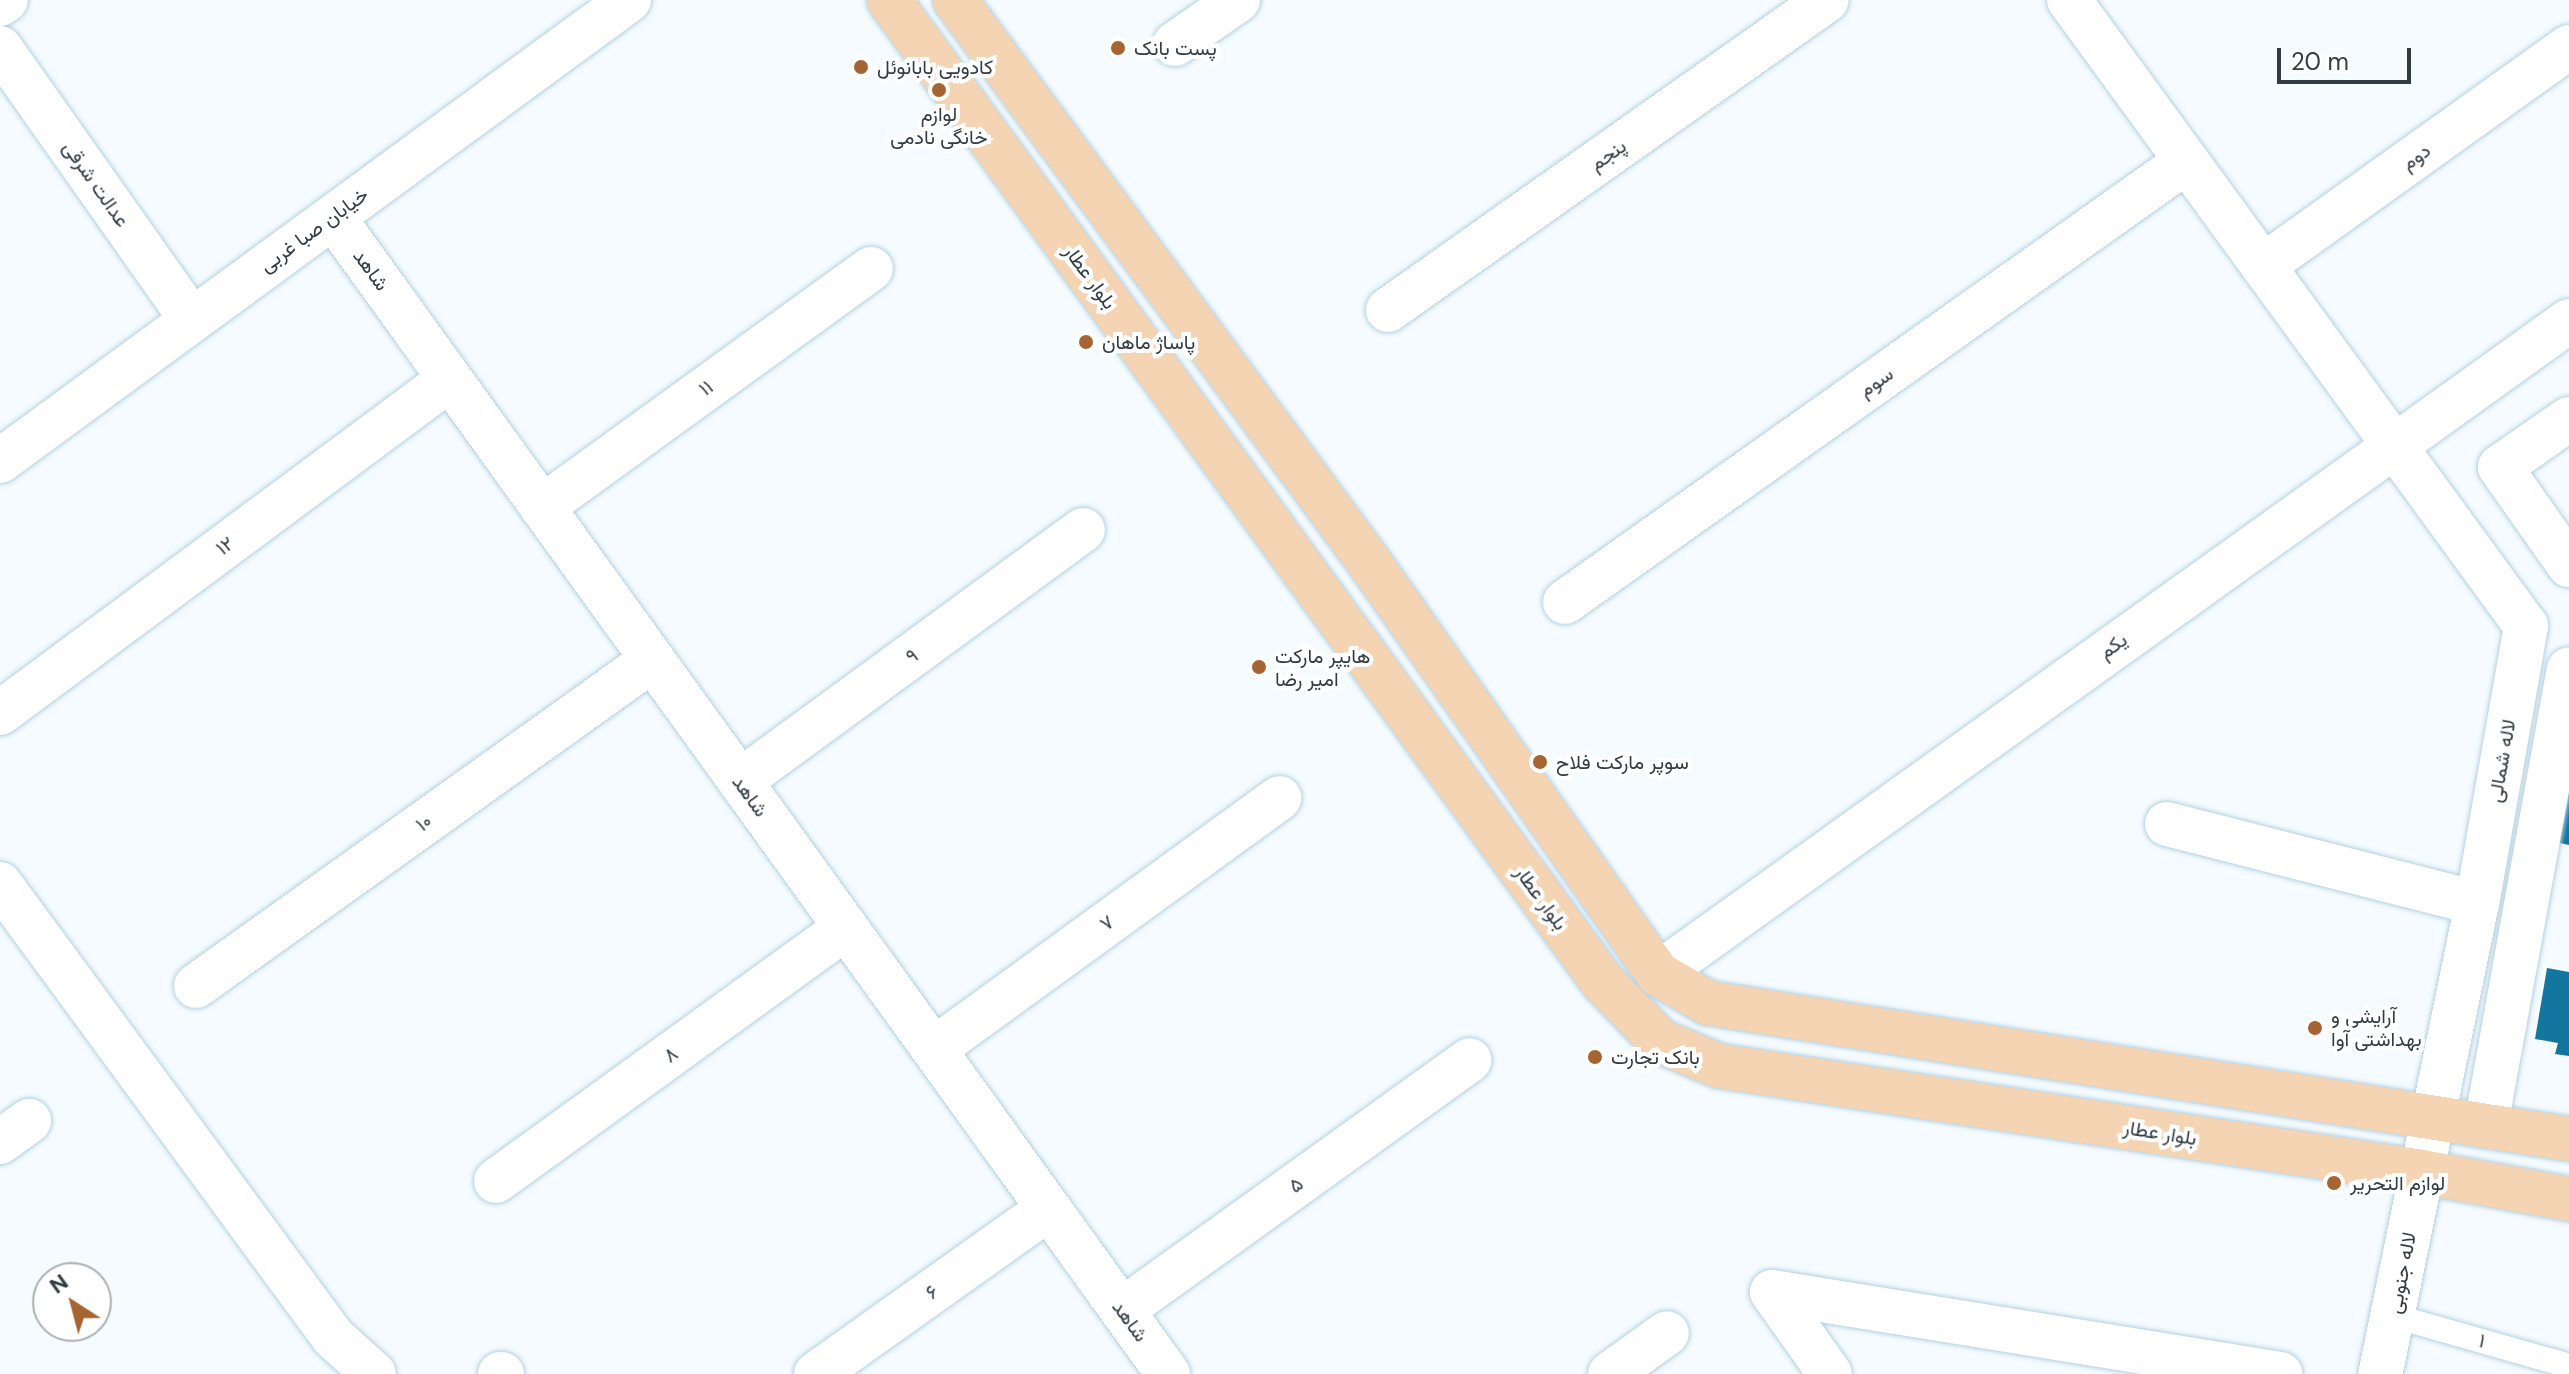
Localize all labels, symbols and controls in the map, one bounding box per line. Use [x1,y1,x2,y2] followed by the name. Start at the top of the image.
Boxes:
[2281,32,2415,82] scale bar
[1134,36,1217,60] place label: پست بانک
[1109,39,1127,57] marker: پست بانک
[2291,46,2349,77] text: 20 m
[877,55,993,79] place label: کادویی بابانوئل
[852,58,870,76] marker: کادویی بابانوئل
[930,81,948,99] marker: لوازم خانگی نادمی
[890,102,988,149] place label: لوازم خانگی نادمی
[1585,134,1631,176] street label: پنجم
[58,136,134,232] street label: عدالت شرقی
[2397,138,2435,176] street label: دوم
[255,183,373,277] street label: خیابان صبا غربی
[1059,240,1121,314] street label: بلوار عطار
[348,245,394,295] street label: شاهد
[1102,330,1195,354] place label: پاساژ ماهان
[1077,333,1095,351] marker: پاساژ ماهان
[1854,362,1898,402] street label: سوم
[694,375,718,401] street label: ۱۱
[211,532,239,560] street label: ۱۲
[2094,628,2132,664] street label: یکم
[901,643,923,669] street label: ۹
[1275,644,1370,691] place label: هایپر مارکت امیر رضا
[1250,658,1268,676] marker: هایپر مارکت امیر رضا
[2483,718,2521,804] street label: لاله شمالی
[1556,750,1689,774] place label: سوپر مارکت فلاح
[1531,753,1549,771] marker: سوپر مارکت فلاح
[727,771,773,821] street label: شاهد
[411,809,437,837] street label: ۱۰
[1510,861,1572,935] street label: بلوار عطار
[1095,910,1119,936] street label: ۷
[2331,1004,2422,1051] place label: آرایشی و بهداشتی آوا
[2306,1019,2324,1037] marker: آرایشی و بهداشتی آوا
[659,1042,683,1068] street label: ۸
[1611,1045,1700,1069] place label: بانک تجارت
[1586,1048,1604,1066] marker: بانک تجارت
[2122,1115,2198,1151] street label: بلوار عطار
[2350,1171,2445,1195] place label: لوازم التحریر
[1284,1172,1308,1198] street label: ۵
[2325,1174,2343,1192] marker: لوازم التحریر
[2382,1230,2422,1316] street label: لاله جنوبی
[32,1262,112,1342] north arrow
[44,1267,74,1300] text: N
[921,1279,943,1305] street label: ۶
[1107,1296,1153,1346] street label: شاهد
[2476,1329,2488,1353] street label: ۱

